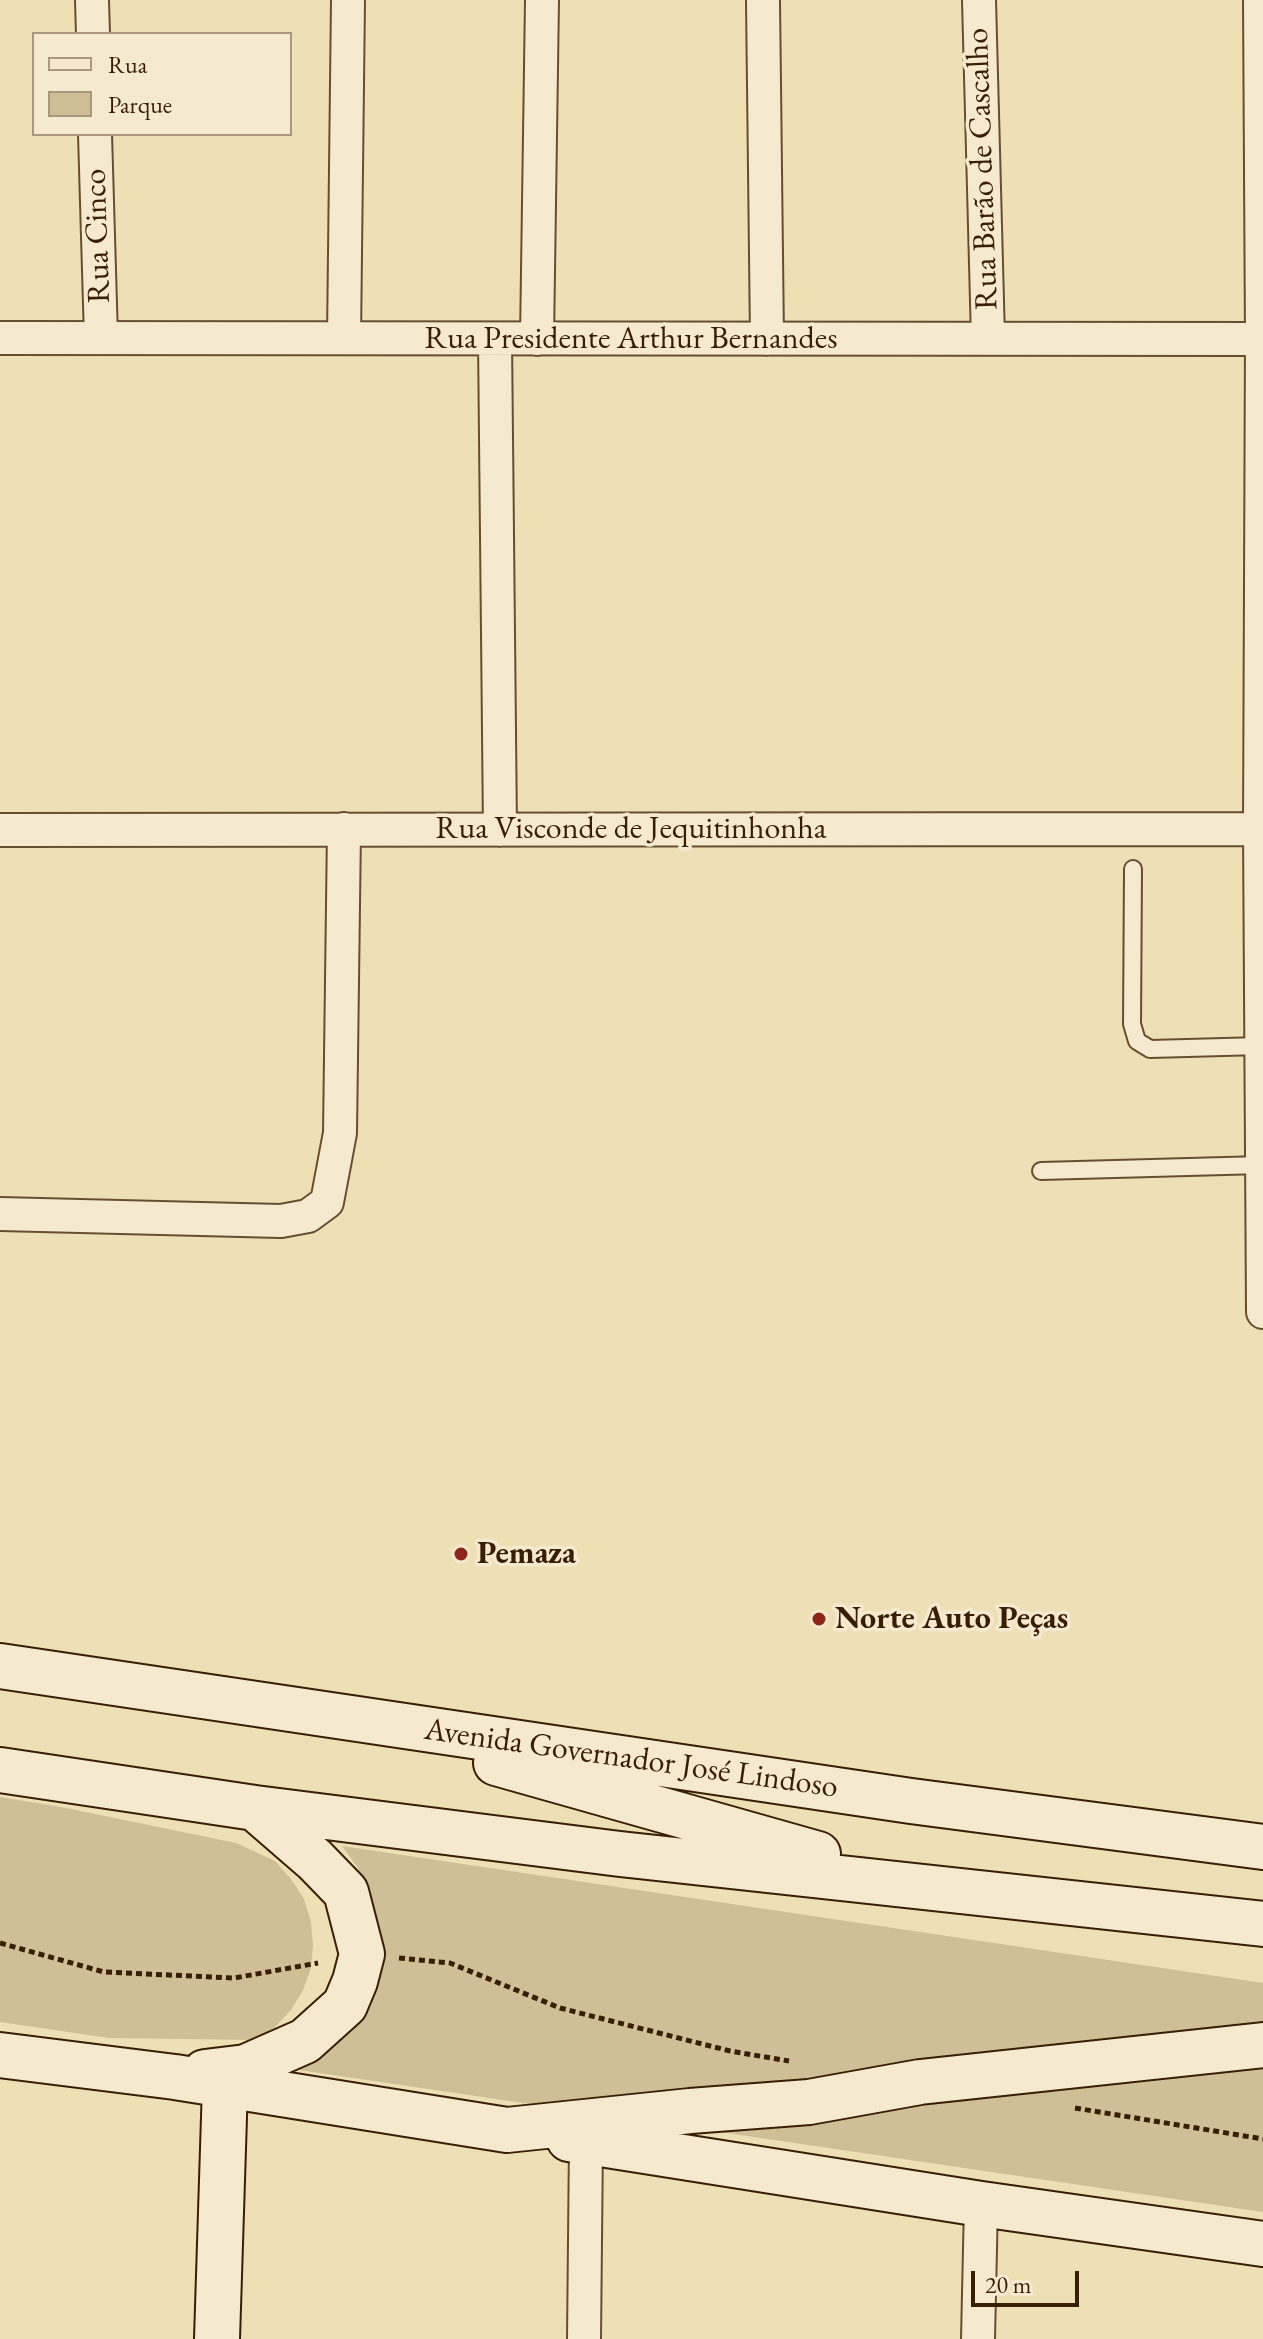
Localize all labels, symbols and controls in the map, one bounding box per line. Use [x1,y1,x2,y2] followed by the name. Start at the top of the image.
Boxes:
[959,27,1007,311] street label: Rua Barão de Cascalho
[32,32,292,136] legend
[108,49,147,80] text: Rua
[108,89,172,120] text: Parque
[76,168,120,304] street label: Rua Cinco
[424,320,838,358] street label: Rua Presidente Arthur Bernandes
[436,810,826,848] street label: Rua Visconde de Jequitinhonha
[477,1535,576,1573] place label: Pemaza
[452,1545,470,1563] marker: Pemaza
[835,1600,1068,1638] place label: Norte Auto Peças
[810,1610,828,1628] marker: Norte Auto Peças
[422,1711,840,1807] street label: Avenida Governador José Lindoso
[975,2255,1083,2305] scale bar
[985,2269,1032,2300] text: 20 m

